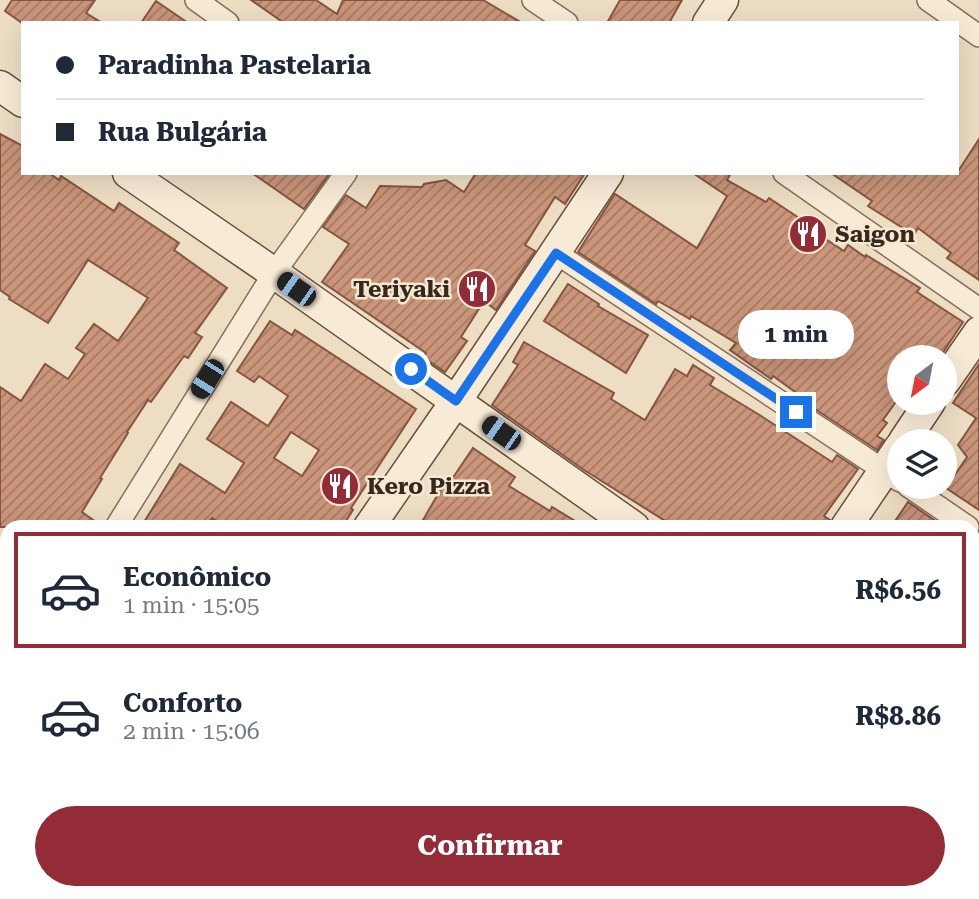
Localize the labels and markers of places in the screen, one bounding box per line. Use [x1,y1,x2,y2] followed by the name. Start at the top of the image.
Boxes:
[787,213,829,255] restaurant icon: Saigon
[835,221,915,248] place label: Saigon
[456,268,498,310] restaurant icon: Teriyaki
[353,276,450,303] place label: Teriyaki
[319,465,361,507] restaurant icon: Kero Pizza
[367,473,491,500] place label: Kero Pizza

